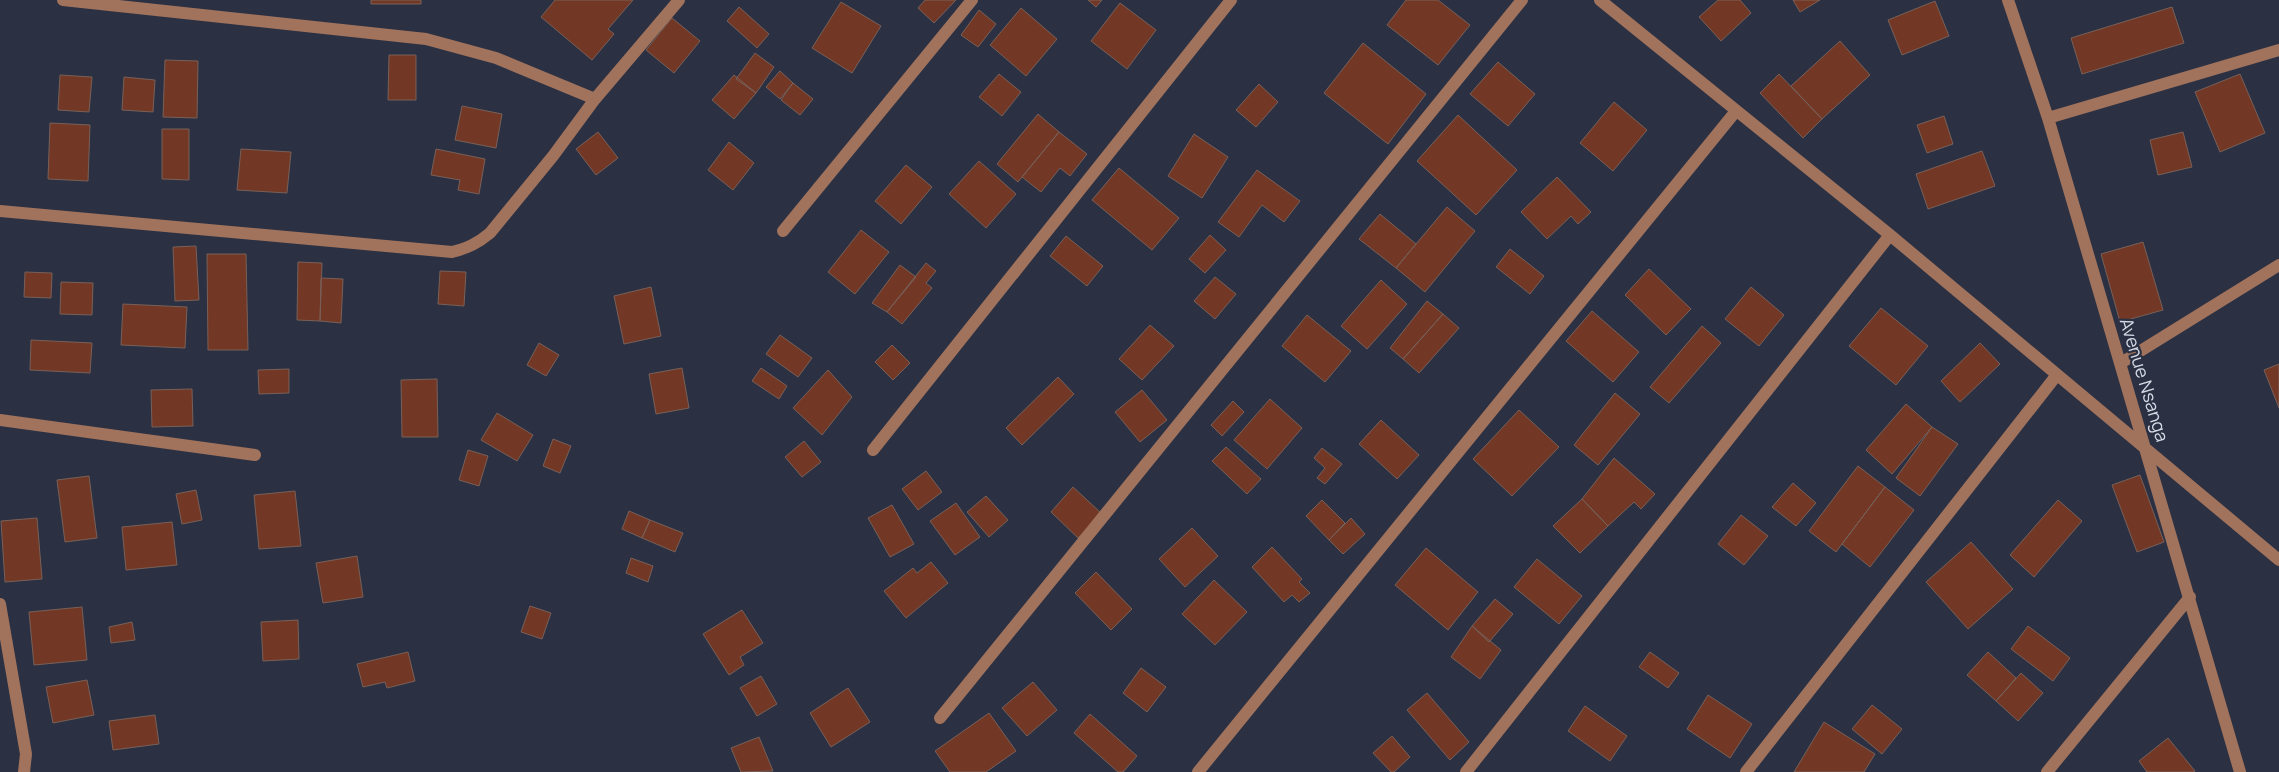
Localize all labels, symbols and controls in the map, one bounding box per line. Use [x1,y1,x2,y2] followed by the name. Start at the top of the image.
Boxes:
[2115,315,2175,445] street label: Avenue Nsanga

